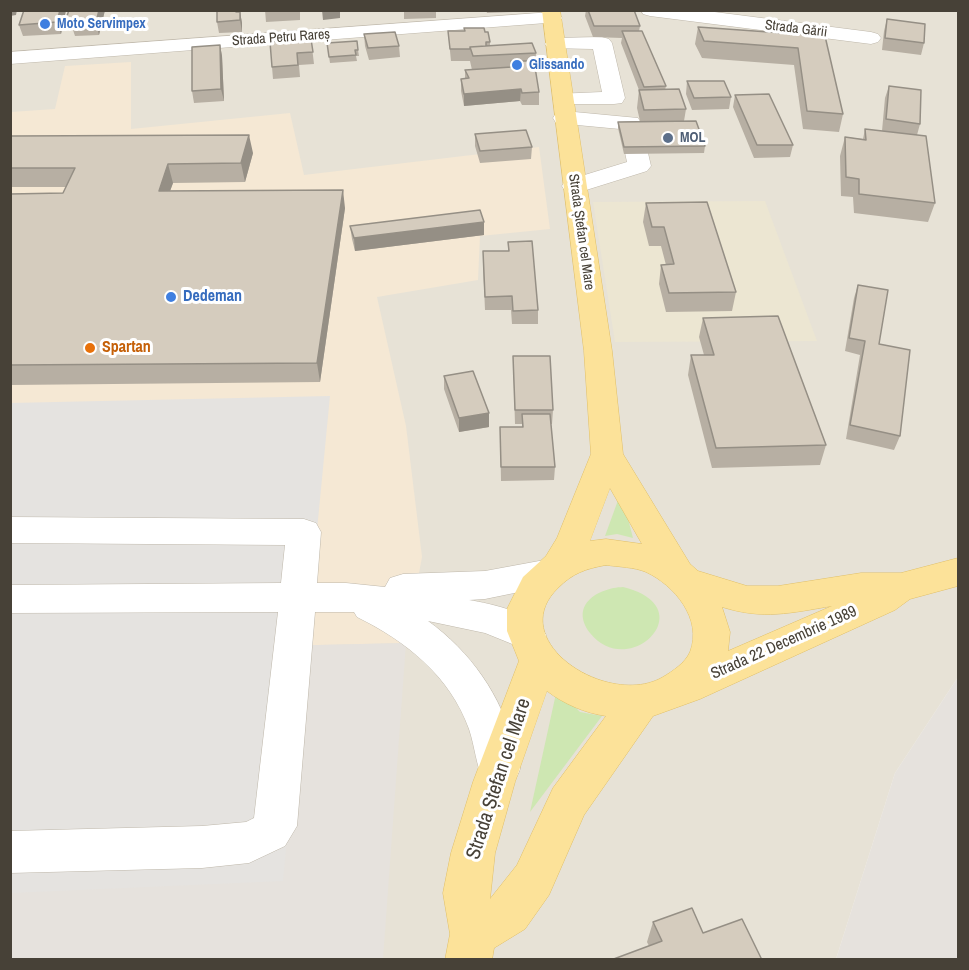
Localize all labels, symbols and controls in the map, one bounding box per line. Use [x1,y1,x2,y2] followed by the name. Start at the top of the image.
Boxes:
[57,16,146,32] place label: Moto Servimpex
[38,17,52,31] marker: Moto Servimpex
[764,17,828,41] street label: Strada Gării
[231,26,331,50] street label: Strada Petru Rareș
[529,57,585,73] place label: Glissando
[510,58,524,72] marker: Glissando
[680,130,706,146] place label: MOL
[661,131,675,145] marker: MOL
[565,173,597,291] street label: Strada Ștefan cel Mare
[183,287,242,307] place label: Dedeman
[164,290,178,304] marker: Dedeman
[102,338,151,358] place label: Spartan
[83,341,97,355] marker: Spartan
[708,602,860,684] street label: Strada 22 Decembrie 1989
[462,696,536,862] street label: Strada Ștefan cel Mare

